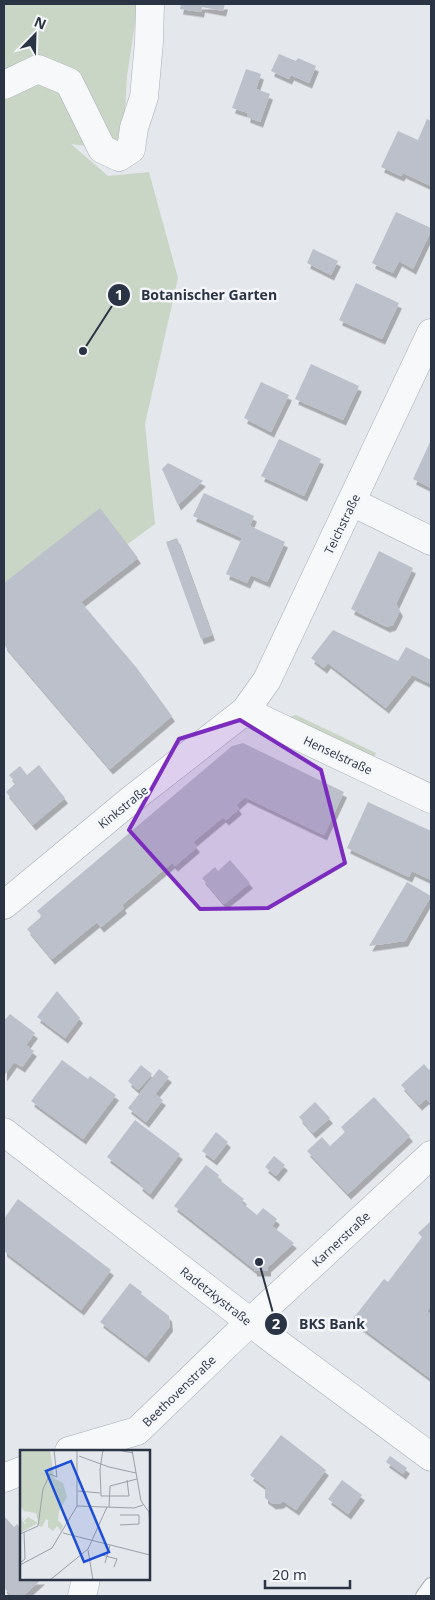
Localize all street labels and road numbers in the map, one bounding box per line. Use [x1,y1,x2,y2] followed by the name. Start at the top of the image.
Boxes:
[320,491,364,557] street label: Teichstraße
[301,732,375,778] street label: Henselstraße
[94,781,152,832] street label: Kinkstraße
[308,1207,374,1270] street label: Karnerstraße
[177,1263,255,1329] street label: Radetzkystraße
[139,1351,220,1430] street label: Beethovenstraße

